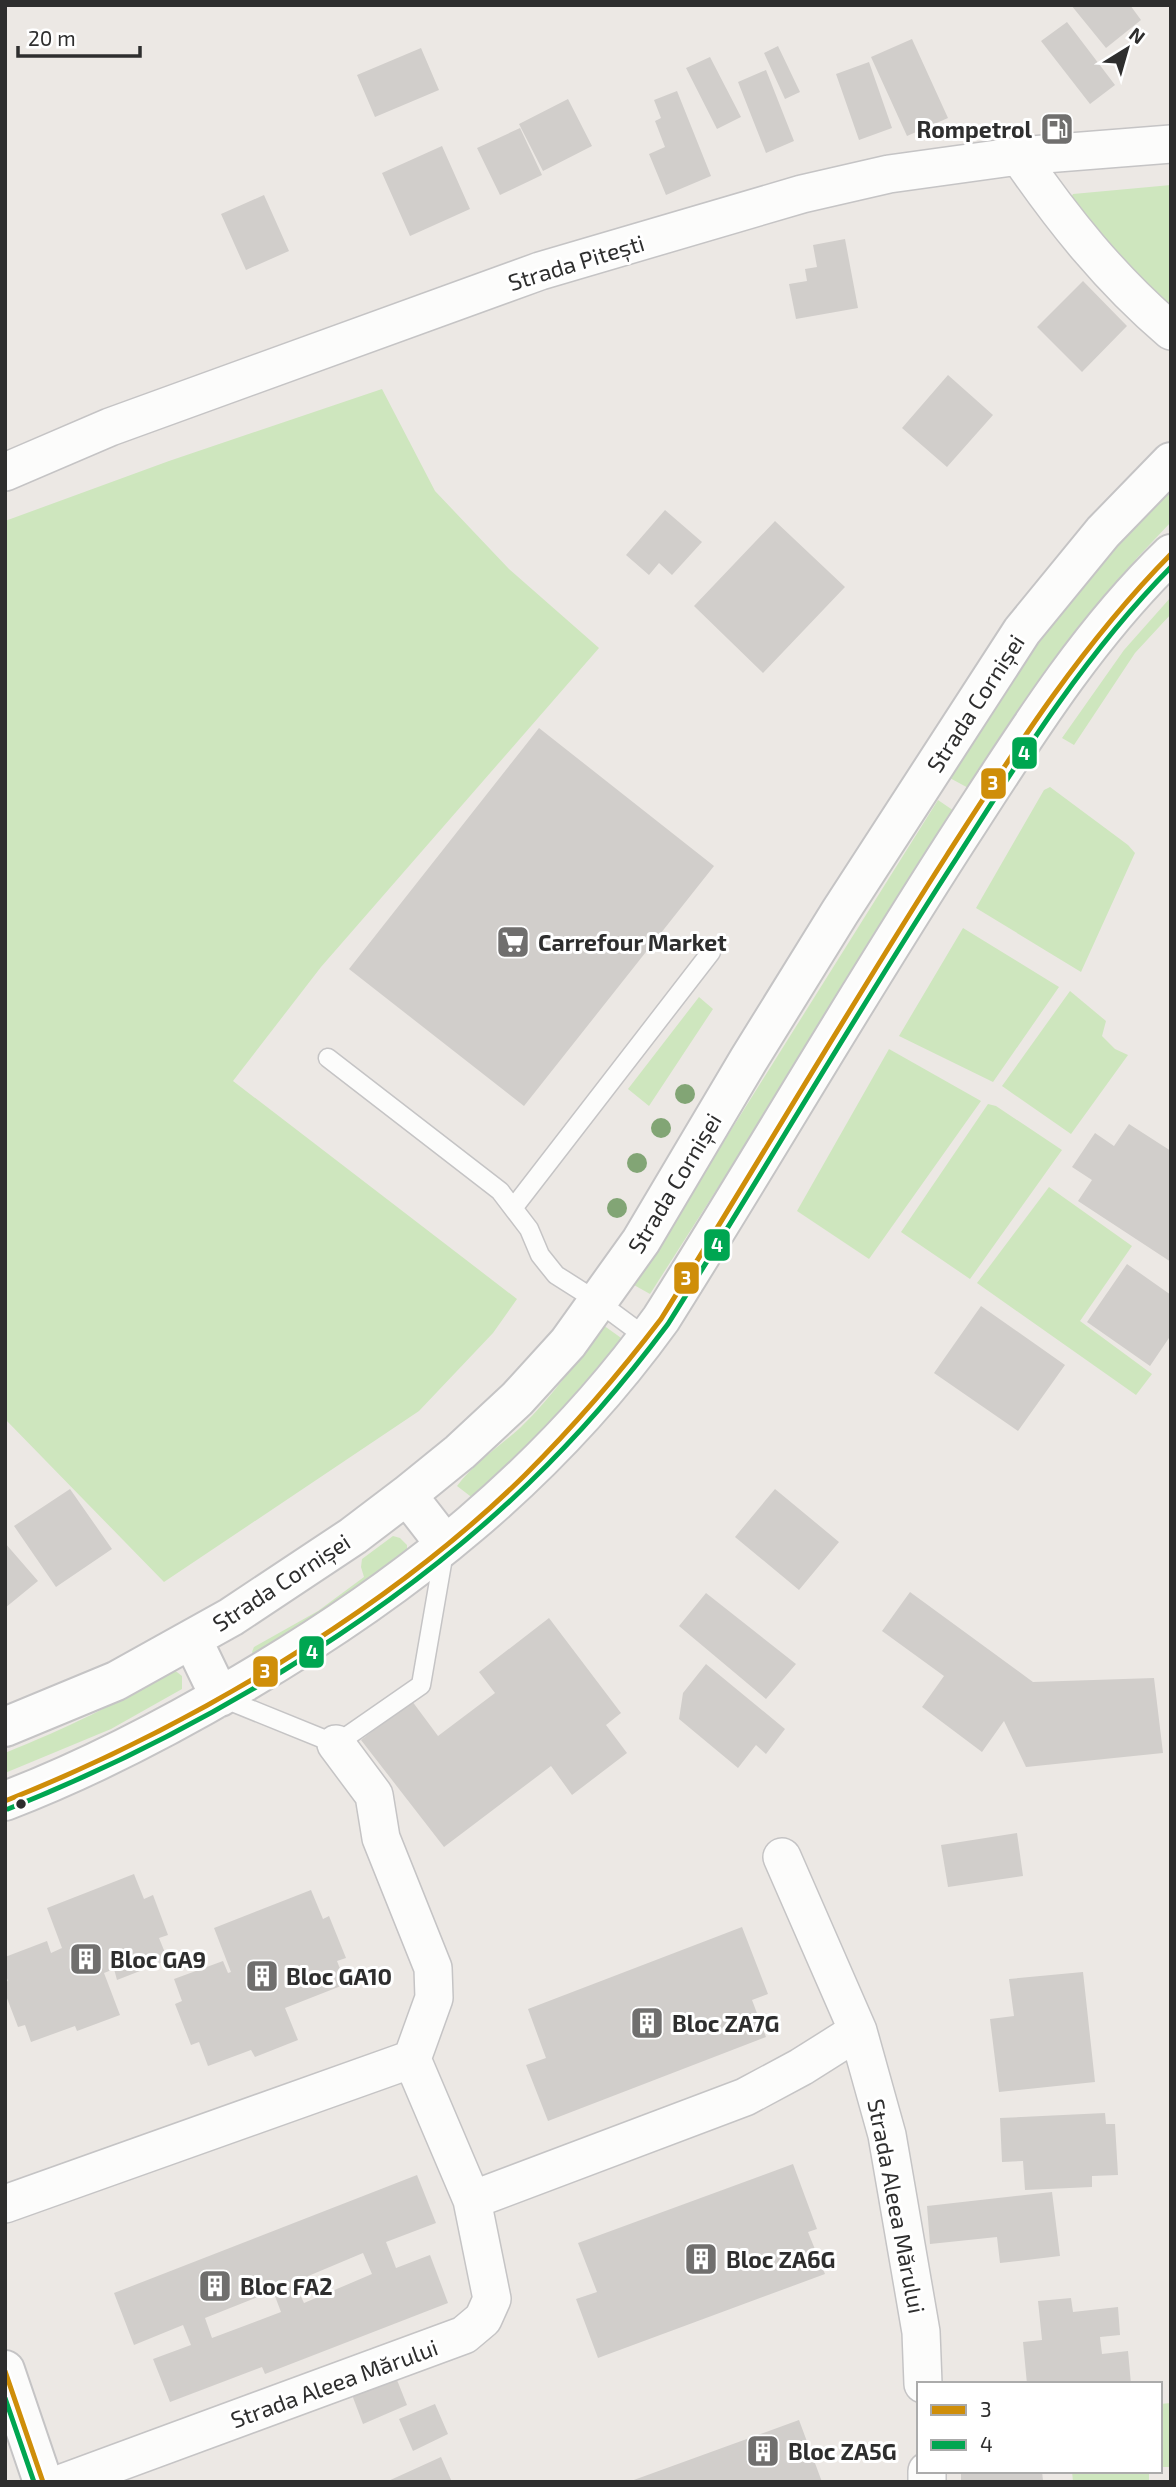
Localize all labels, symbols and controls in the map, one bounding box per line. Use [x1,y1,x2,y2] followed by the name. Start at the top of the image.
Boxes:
[18,14,140,58] scale bar
[1092,14,1162,84] north arrow
[1125,22,1150,48] text: N
[28,25,76,50] text: 20 m
[1038,110,1076,148] fuel station icon: Rompetrol
[916,115,1032,143] place label: Rompetrol
[505,228,648,298] street label: Strada Pitești
[920,629,1032,778] street label: Strada Cornișei
[1011,736,1038,770] line badge: 4
[1018,741,1030,764] text: 4
[980,767,1007,800] line badge: 3
[988,771,998,794] text: 3
[494,923,532,961] supermarket icon: Carrefour Market
[538,928,727,956] place label: Carrefour Market
[621,1108,729,1259] street label: Strada Cornișei
[703,1228,731,1262] line badge: 4
[711,1233,723,1256] text: 4
[673,1261,700,1295] line badge: 3
[681,1266,691,1289] text: 3
[207,1527,356,1639] street label: Strada Cornișei
[298,1635,325,1669] line badge: 4
[306,1640,318,1663] text: 4
[252,1655,279,1688] line badge: 3
[260,1659,270,1682] text: 3
[14,1797,28,1811] unlabelled marker
[67,1940,105,1978] building icon: Bloc GA9
[110,1945,206,1973] place label: Bloc GA9
[243,1957,281,1995] building icon: Bloc GA10
[286,1962,392,1990] place label: Bloc GA10
[628,2004,666,2042] building icon: Bloc ZA7G
[672,2009,779,2037] place label: Bloc ZA7G
[862,2096,932,2316] street label: Strada Aleea Mărului
[682,2240,720,2278] building icon: Bloc ZA6G
[726,2245,835,2273] place label: Bloc ZA6G
[196,2267,234,2305] building icon: Bloc FA2
[240,2272,333,2300] place label: Bloc FA2
[227,2333,441,2433] street label: Strada Aleea Mărului
[917,2382,1162,2473] legend
[980,2396,992,2421] text: 3
[980,2431,993,2456] text: 4
[744,2432,782,2470] building icon: Bloc ZA5G
[788,2437,897,2465] place label: Bloc ZA5G

